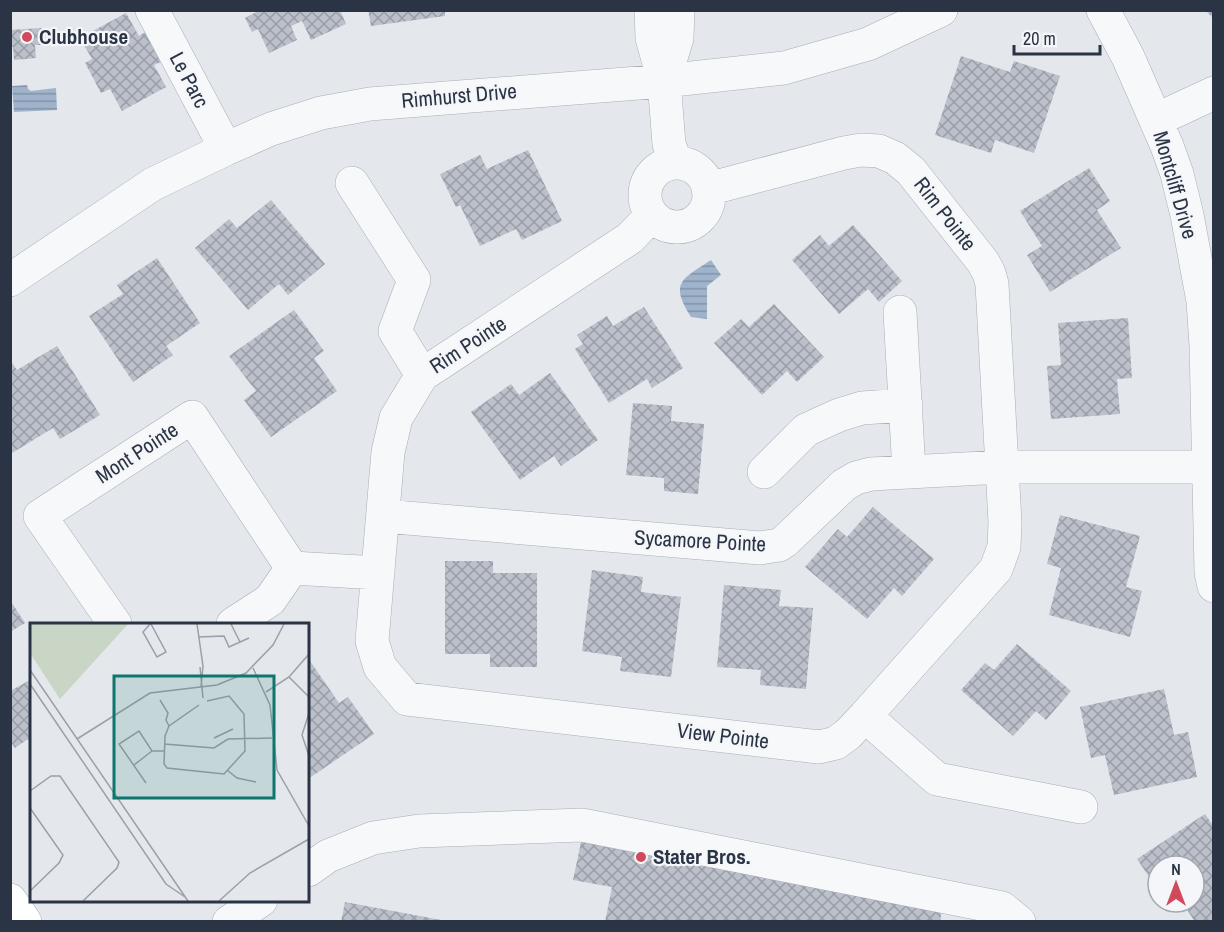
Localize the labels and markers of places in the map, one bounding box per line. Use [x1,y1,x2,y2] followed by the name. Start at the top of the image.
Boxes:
[39,22,128,51] place label: Clubhouse
[20,30,34,44] marker: Clubhouse
[653,842,751,871] place label: Stater Bros.
[634,850,648,864] marker: Stater Bros.

